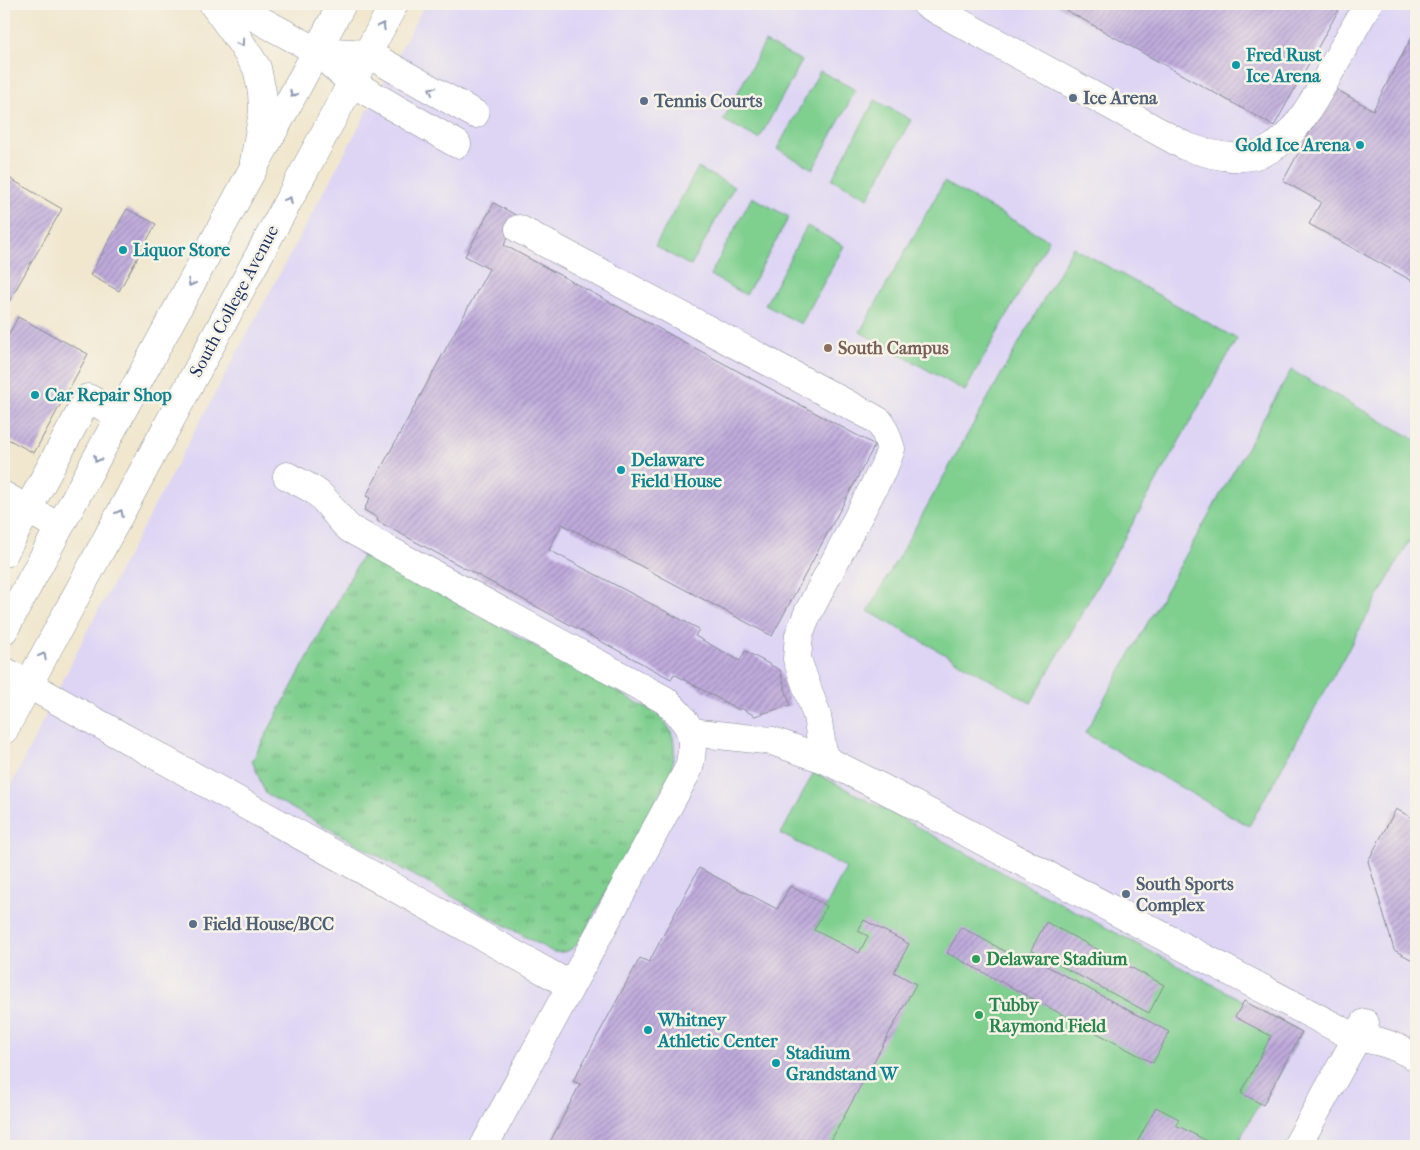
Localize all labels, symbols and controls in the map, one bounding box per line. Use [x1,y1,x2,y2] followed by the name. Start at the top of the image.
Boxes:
[376,23,386,32] one-way arrow
[235,38,244,47] one-way arrow
[1245,45,1322,87] place label: Fred Rust Ice Arena
[1230,59,1242,71] marker: Fred Rust Ice Arena
[429,86,438,96] one-way arrow
[1083,88,1158,109] place label: Ice Arena
[290,89,300,98] one-way arrow
[653,91,763,112] place label: Tennis Courts
[1067,92,1079,104] marker: Ice Arena
[638,95,650,107] marker: Tennis Courts
[1235,135,1351,156] place label: Gold Ice Arena
[1354,139,1366,151] marker: Gold Ice Arena
[282,197,292,206] one-way arrow
[185,222,283,381] street label: South College Avenue
[133,240,230,261] place label: Liquor Store
[117,244,129,256] marker: Liquor Store
[187,278,197,287] one-way arrow
[838,338,949,359] place label: South Campus
[822,342,834,354] marker: South Campus
[45,385,172,406] place label: Car Repair Shop
[29,389,41,401] marker: Car Repair Shop
[630,450,722,492] place label: Delaware Field House
[93,453,103,462] one-way arrow
[615,464,627,476] marker: Delaware Field House
[114,509,124,518] one-way arrow
[37,652,47,661] one-way arrow
[1136,874,1234,916] place label: South Sports Complex
[1120,888,1132,900] marker: South Sports Complex
[202,914,334,935] place label: Field House/BCC
[187,918,199,930] marker: Field House/BCC
[986,949,1129,970] place label: Delaware Stadium
[970,953,982,965] marker: Delaware Stadium
[988,995,1107,1037] place label: Tubby Raymond Field
[973,1009,985,1021] marker: Tubby Raymond Field
[657,1010,778,1052] place label: Whitney Athletic Center
[642,1024,654,1036] marker: Whitney Athletic Center
[786,1043,899,1085] place label: Stadium Grandstand W
[770,1057,782,1069] marker: Stadium Grandstand W

